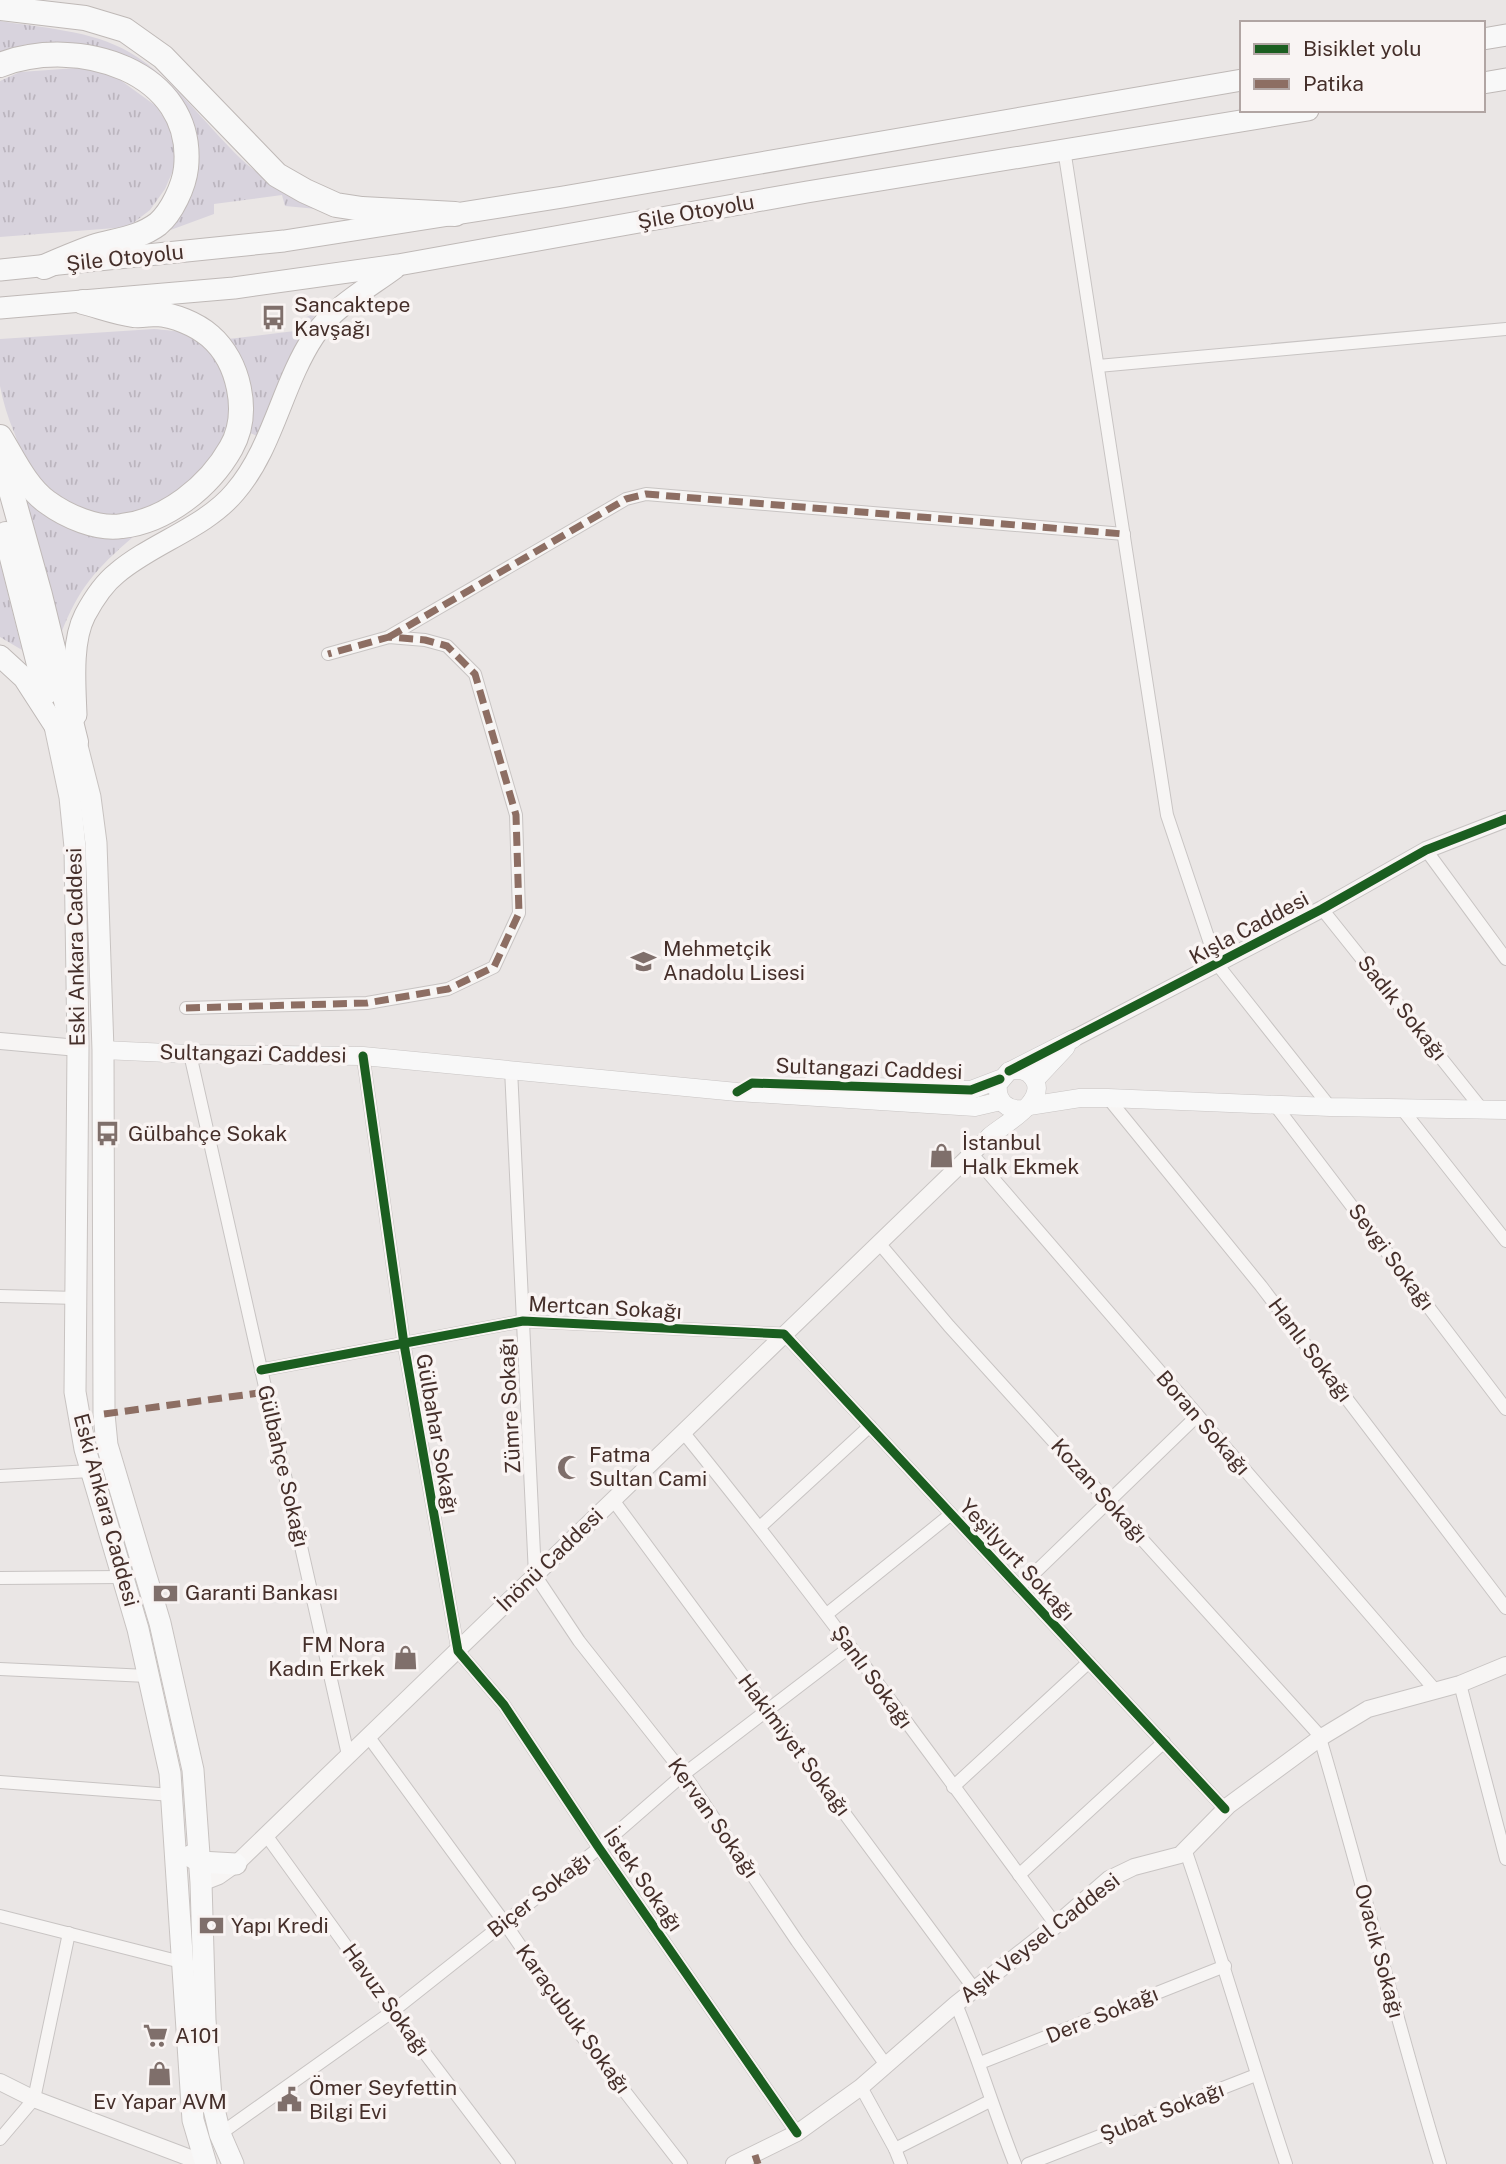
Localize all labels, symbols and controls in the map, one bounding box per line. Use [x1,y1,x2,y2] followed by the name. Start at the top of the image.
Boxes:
[1240,21,1485,112] legend
[1303,36,1422,61] text: Bisiklet yolu
[1303,71,1364,96] text: Patika
[636,189,756,234] street label: Şile Otoyolu
[65,239,185,276] street label: Şile Otoyolu
[294,292,410,341] place label: Sancaktepe Kavşağı
[260,303,288,331] bus stop icon: Sancaktepe Kavşağı
[61,847,90,1047] street label: Eski Ankara Caddesi
[1185,886,1313,969] street label: Kışla Caddesi
[663,936,805,985] place label: Mehmetçik Anadolu Lisesi
[629,947,657,975] school or university icon: Mehmetçik Anadolu Lisesi
[1353,950,1452,1065] street label: Sadık Sokağı
[159,1039,347,1068] street label: Sultangazi Caddesi
[775,1053,963,1084] street label: Sultangazi Caddesi
[94,1120,122,1148] bus stop icon: Gülbahçe Sokak
[128,1121,287,1146] place label: Gülbahçe Sokak
[962,1130,1079,1179] place label: İstanbul Halk Ekmek
[928,1141,956,1169] shop icon: İstanbul Halk Ekmek
[1343,1199,1439,1315] street label: Sevgi Sokağı
[528,1291,682,1324] street label: Mertcan Sokağı
[1263,1293,1358,1407] street label: Hanlı Sokağı
[493,1338,526,1475] street label: Zümre Sokağı
[411,1352,464,1516] street label: Gülbahar Sokağı
[1151,1365,1255,1480] street label: Boran Sokağı
[253,1382,314,1549] street label: Gülbahçe Sokağı
[69,1411,144,1609] street label: Eski Ankara Caddesi
[1046,1433,1153,1548] street label: Kozan Sokağı
[589,1442,707,1491] place label: Fatma Sultan Cami
[555,1453,583,1481] mosque icon: Fatma Sultan Cami
[955,1494,1080,1626] street label: Yeşilyurt Sokağı
[491,1503,608,1617] street label: İnönü Caddesi
[151,1579,179,1607] bank icon: Garanti Bankası
[185,1580,338,1605] place label: Garanti Bankası
[827,1620,918,1733] street label: Şanlı Sokağı
[268,1632,385,1681] place label: FM Nora Kadın Erkek
[391,1643,419,1671] shop icon: FM Nora Kadın Erkek
[733,1669,856,1821] street label: Hakimiyet Sokağı
[663,1753,764,1882] street label: Kervan Sokağı
[599,1823,688,1936] street label: İstek Sokağı
[482,1847,595,1942] street label: Biçer Sokağı
[955,1868,1124,2008] street label: Aşık Veysel Caddesi
[1350,1881,1409,2021] street label: Ovacık Sokağı
[197,1912,225,1940] bank icon: Yapı Kredi
[231,1913,329,1938] place label: Yapı Kredi
[337,1939,435,2061] street label: Havuz Sokağı
[511,1939,636,2098] street label: Karaçubuk Sokağı
[1042,1981,1161,2048] street label: Dere Sokağı
[141,2022,169,2050] supermarket icon: A101
[175,2023,220,2048] place label: A101
[146,2059,174,2087] shop icon: Ev Yapar AVM
[309,2075,457,2124] place label: Ömer Seyfettin Bilgi Evi
[1096,2076,1227,2147] street label: Şubat Sokağı
[275,2086,303,2114] public building icon: Ömer Seyfettin Bilgi Evi
[93,2089,227,2114] place label: Ev Yapar AVM

